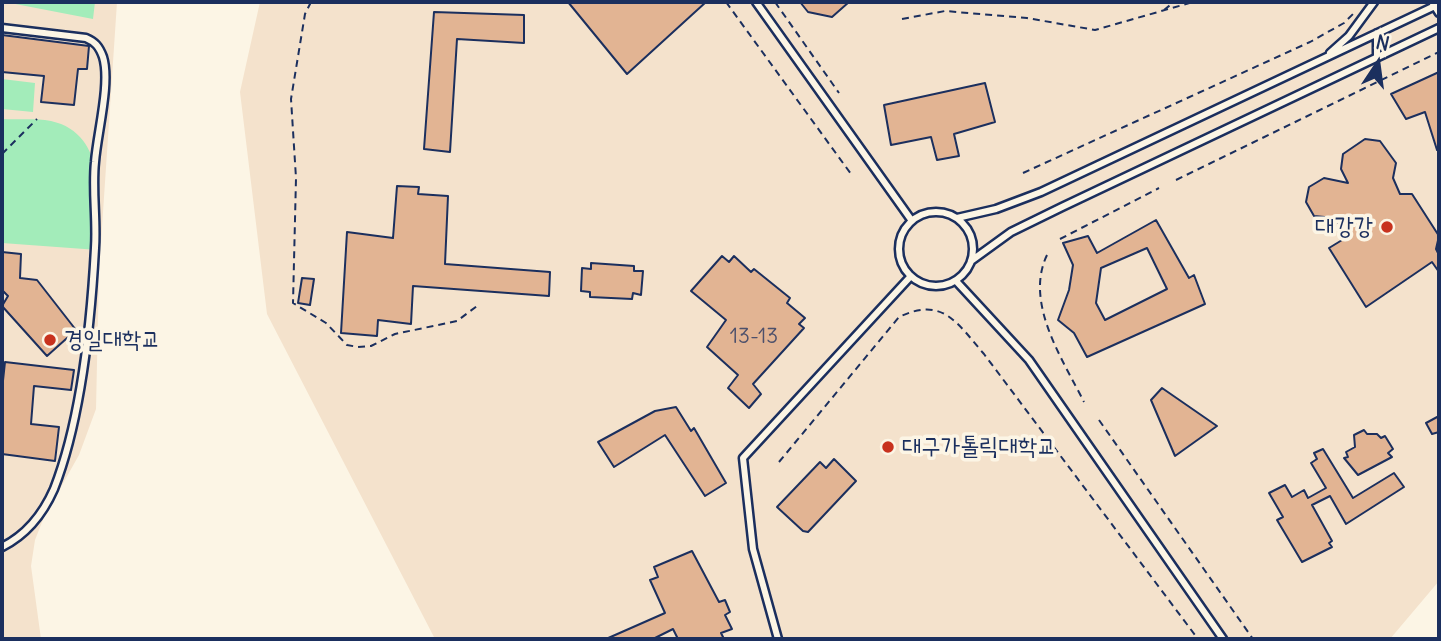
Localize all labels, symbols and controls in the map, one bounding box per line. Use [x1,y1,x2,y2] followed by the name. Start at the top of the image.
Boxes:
[1343,28,1413,98] north arrow
[1374,29,1392,56] text: N
[1315,213,1373,241] place label: 대강강
[1379,219,1395,235] marker: 대강강
[730,324,778,350] house number: 13-13
[64,326,161,354] place label: 경일대학교
[42,332,58,348] marker: 경일대학교
[902,433,1056,461] place label: 대구가톨릭대학교
[880,439,896,455] marker: 대구가톨릭대학교

